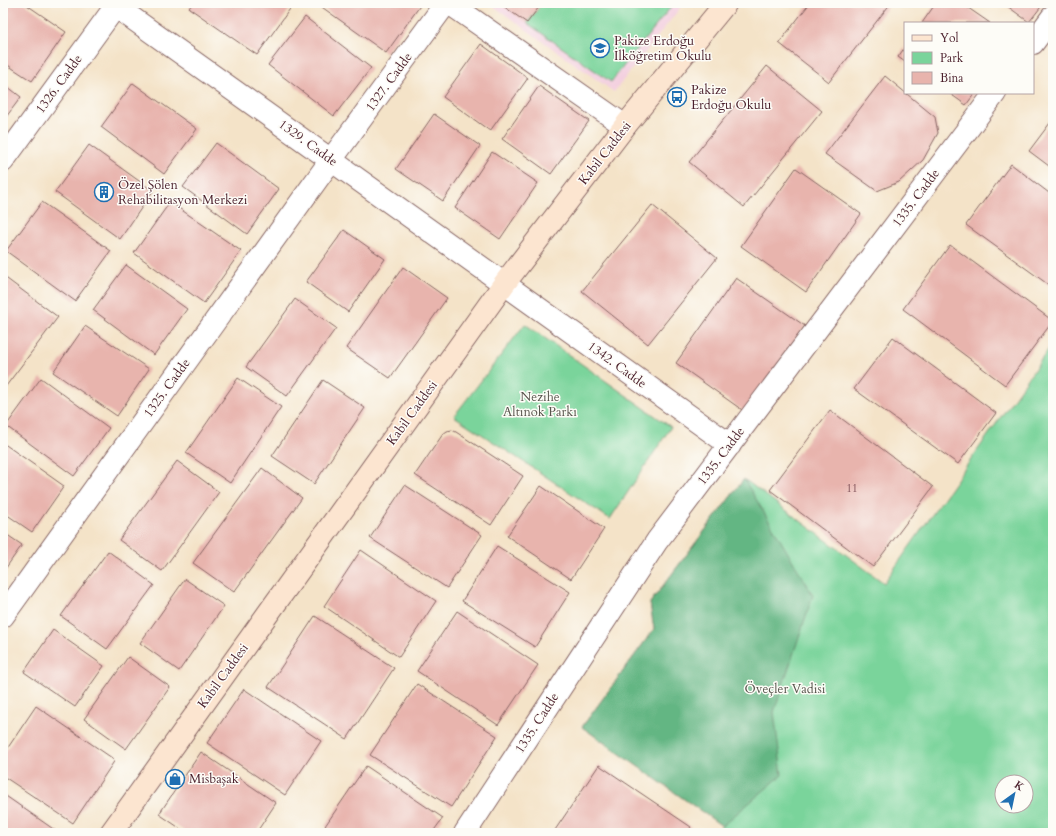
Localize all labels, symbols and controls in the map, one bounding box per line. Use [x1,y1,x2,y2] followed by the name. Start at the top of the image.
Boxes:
[904,22,1034,94] legend
[940,30,959,46] text: Yol
[614,32,712,65] place label: Pakize Erdoğu İlköğretim Okulu
[589,37,611,59] school or university icon: Pakize Erdoğu İlköğretim Okulu
[362,49,417,115] street label: 1327. Cadde
[940,50,964,66] text: Park
[32,51,87,117] street label: 1326. Cadde
[940,70,964,86] text: Bina
[691,81,771,114] place label: Pakize Erdoğu Okulu
[666,86,688,108] bus stop icon: Pakize Erdoğu Okulu
[275,116,341,171] street label: 1329. Cadde
[575,117,636,188] street label: Kabil Caddesi
[888,165,944,231] street label: 1335. Cadde
[118,176,248,209] place label: Özel Şölen Rehabilitasyon Merkezi
[93,181,115,203] building icon: Özel Şölen Rehabilitasyon Merkezi
[584,338,650,393] street label: 1342. Cadde
[140,355,195,421] street label: 1325. Cadde
[382,377,442,449] street label: Kabil Caddesi
[503,388,577,421] park label: Nezihe Altınok Parkı
[693,423,749,489] street label: 1335. Cadde
[846,481,858,496] house number: 11
[193,640,253,712] street label: Kabil Caddesi
[745,680,826,698] park label: Öveçler Vadisi
[511,689,563,757] street label: 1335. Cadde
[164,768,186,790] shop icon: Misbaşak
[189,770,239,788] place label: Misbaşak
[994,774,1034,814] north arrow
[1011,777,1027,795] text: K

